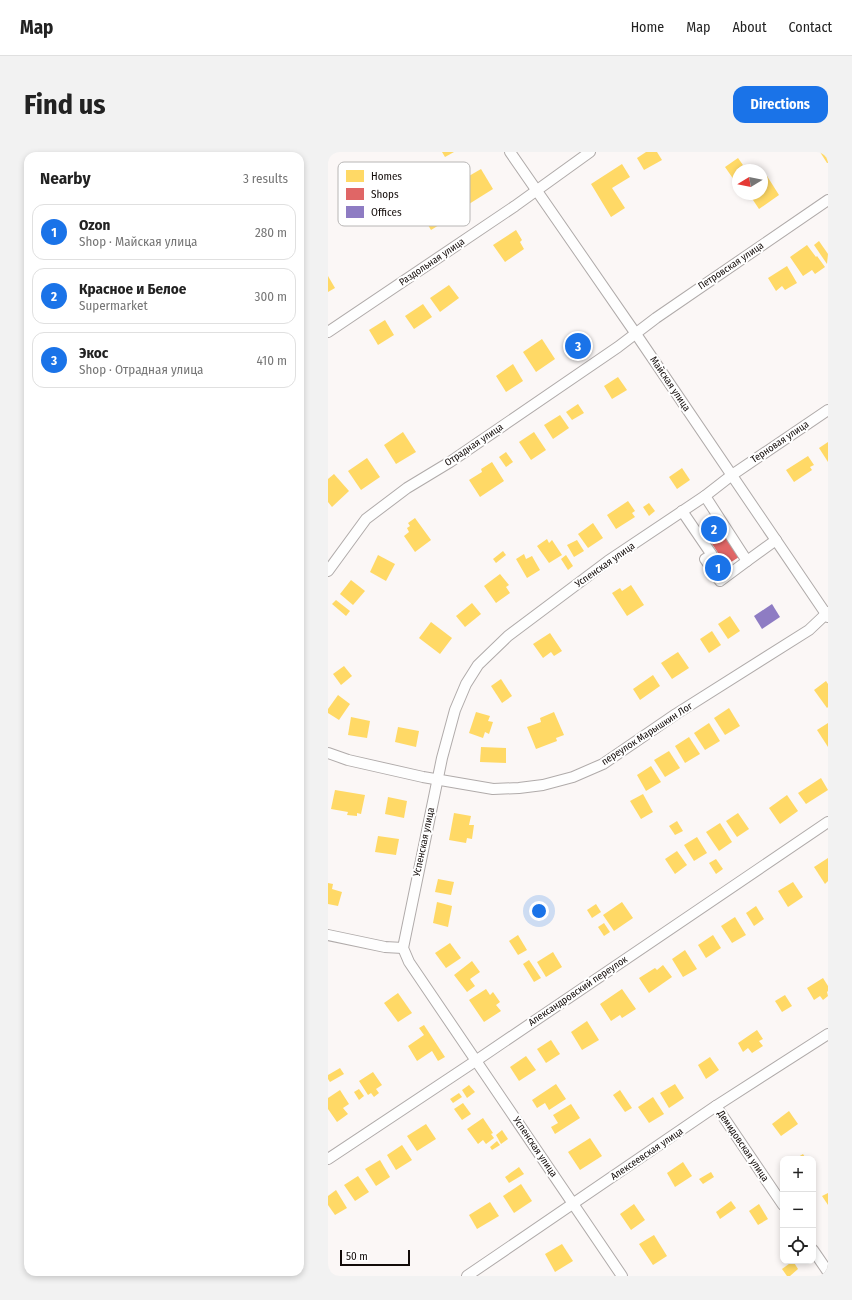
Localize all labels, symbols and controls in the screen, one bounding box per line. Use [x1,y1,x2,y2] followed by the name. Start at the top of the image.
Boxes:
[20,16,53,39] text: Map
[631,19,664,36] text: Home
[686,19,710,36] text: Map
[732,19,767,36] text: About
[789,19,832,36] text: Contact
[733,86,828,123] button: Directions
[24,88,106,121] text: Find us
[338,162,470,226] legend
[732,164,768,200] north arrow
[40,168,91,189] text: Nearby
[371,170,402,183] text: Homes
[243,171,288,186] text: 3 results
[371,188,399,201] text: Shops
[371,206,402,219] text: Offices
[79,216,110,234] text: Ozon
[51,225,57,240] text: 1
[255,225,287,240] text: 280 m
[79,234,197,249] text: Shop · Майская улица
[397,236,467,288] street label: Раздольная улица
[696,240,766,292] street label: Петровская улица
[79,280,186,298] text: Красное и Белое
[51,289,57,304] text: 2
[255,289,287,304] text: 300 m
[79,298,148,313] text: Supermarket
[565,331,591,361] pin: 3
[79,344,108,362] text: Экос
[51,353,57,368] text: 3
[257,353,287,368] text: 410 m
[647,354,693,414] street label: Майская улица
[79,362,203,377] text: Shop · Отрадная улица
[749,418,811,466] street label: Терновая улица
[442,421,506,469] street label: Отрадная улица
[701,514,727,544] pin: 2
[572,540,637,591] street label: Успенская улица
[705,553,731,583] pin: 1
[599,700,695,768] street label: переулок Марышкин Лог
[411,806,437,879] street label: Успенская улица
[529,901,549,921] your location
[526,953,630,1029] street label: Александровский переулок
[714,1107,771,1184] street label: Демидовская улица
[510,1114,560,1180] street label: Успенская улица
[608,1125,686,1183] street label: Алексеевская улица
[780,1156,816,1264] map controls
[780,1156,816,1192] button: +
[780,1192,816,1228] button: −
[780,1228,816,1264] button: locate
[340,1248,410,1267] scale bar
[346,1250,368,1263] text: 50 m

